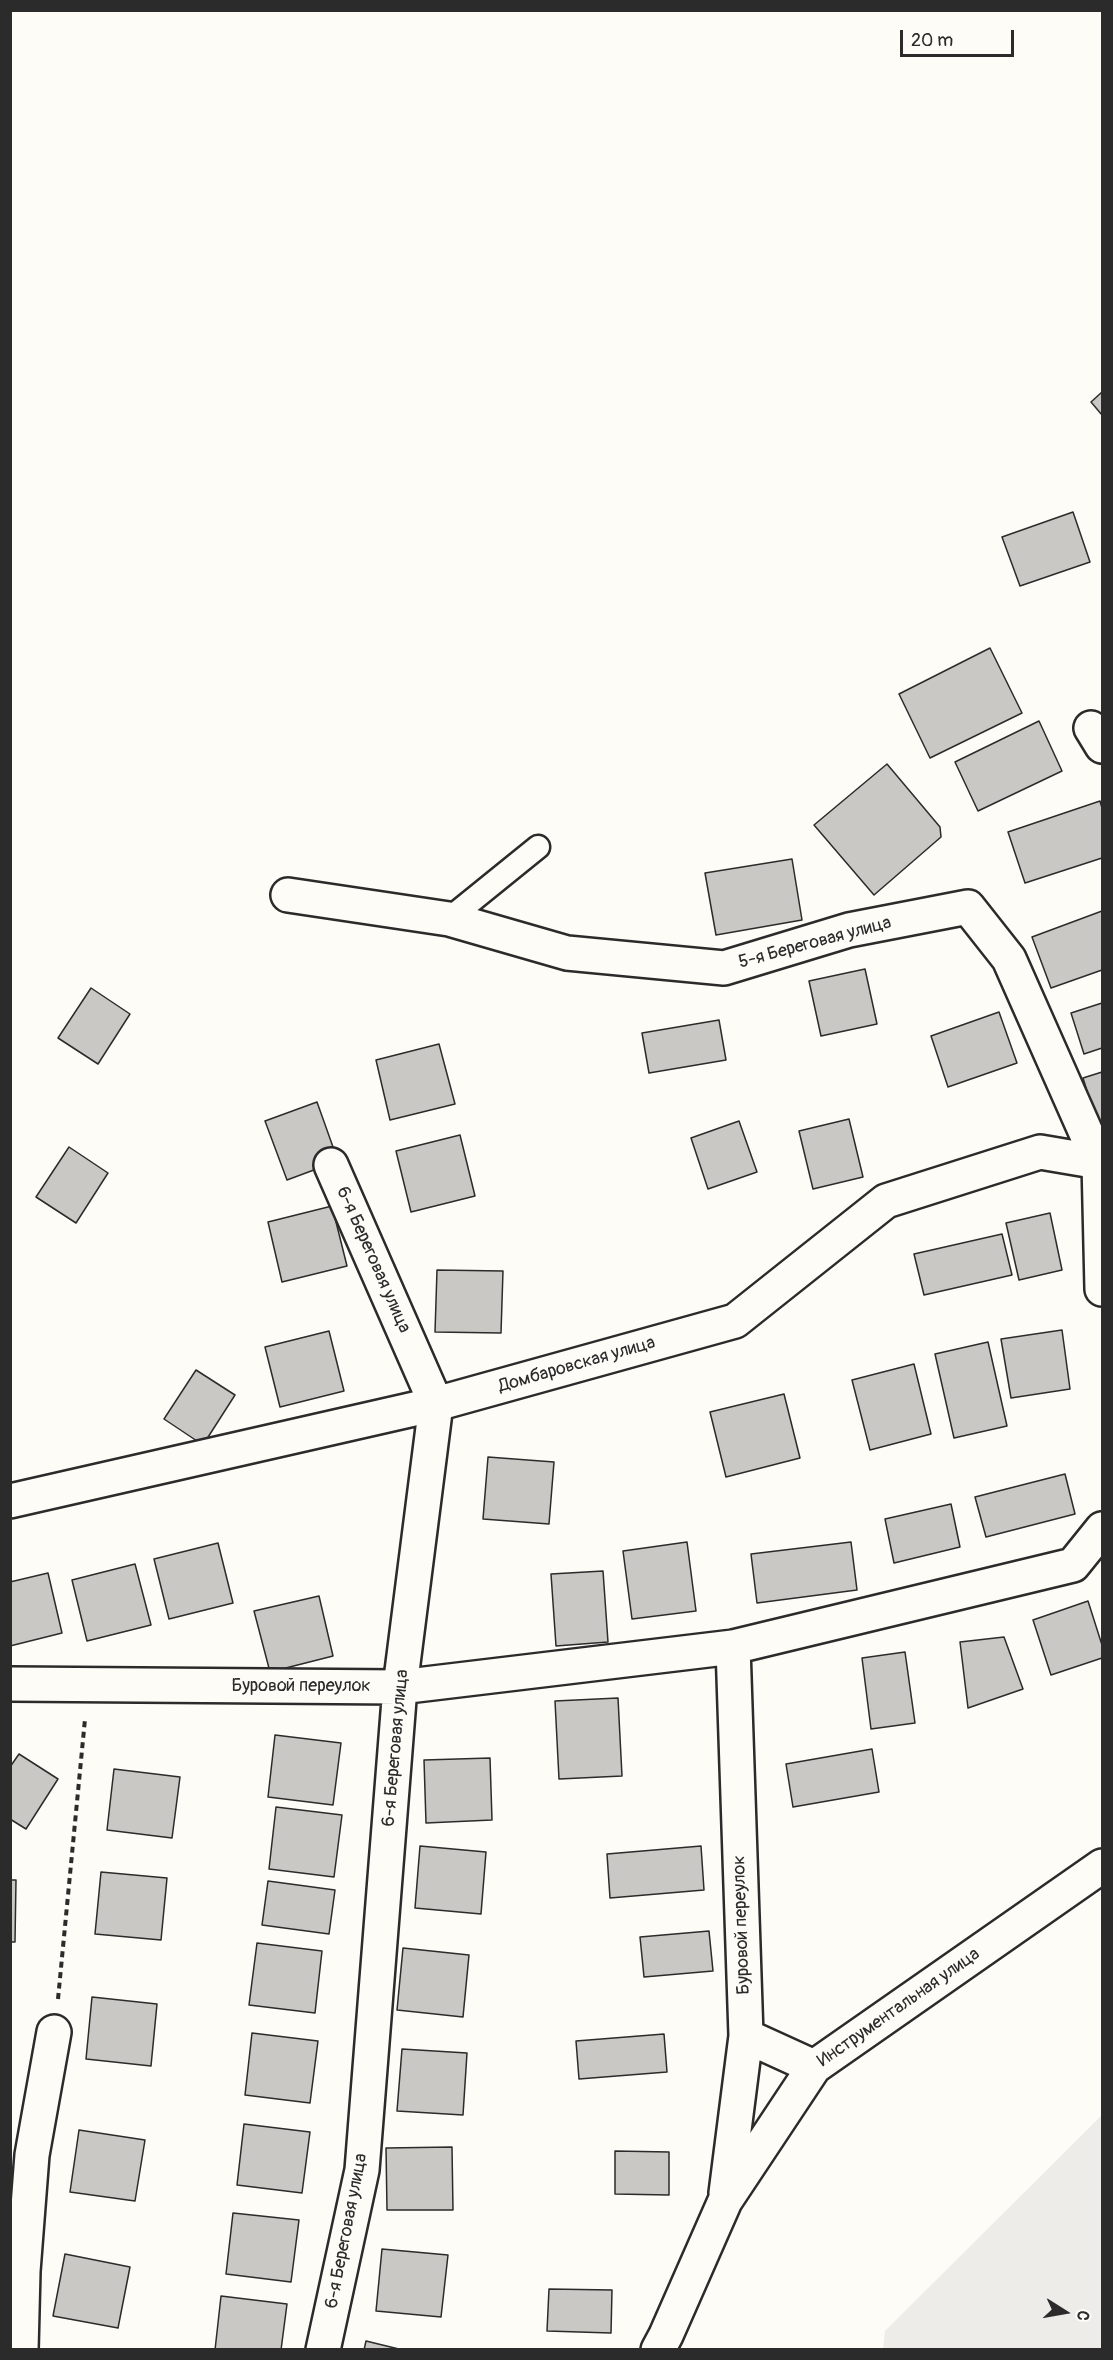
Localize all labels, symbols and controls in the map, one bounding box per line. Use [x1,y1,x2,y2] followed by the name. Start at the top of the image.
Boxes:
[903,18,1017,56] scale bar
[911,29,953,52] text: 20 m
[736,912,894,974] street label: 5-я Береговая улица
[331,1184,415,1336] street label: 6-я Береговая улица
[496,1332,658,1398] street label: Домбаровская улица
[378,1668,414,1828] street label: 6-я Береговая улица
[231,1675,371,1697] street label: Буровой переулок
[729,1855,755,1995] street label: Буровой переулок
[814,1944,984,2072] street label: Инструментальная улица
[321,2152,373,2310] street label: 6-я Береговая улица
[1035,2282,1095,2342] north arrow
[1072,2309,1093,2322] text: С

